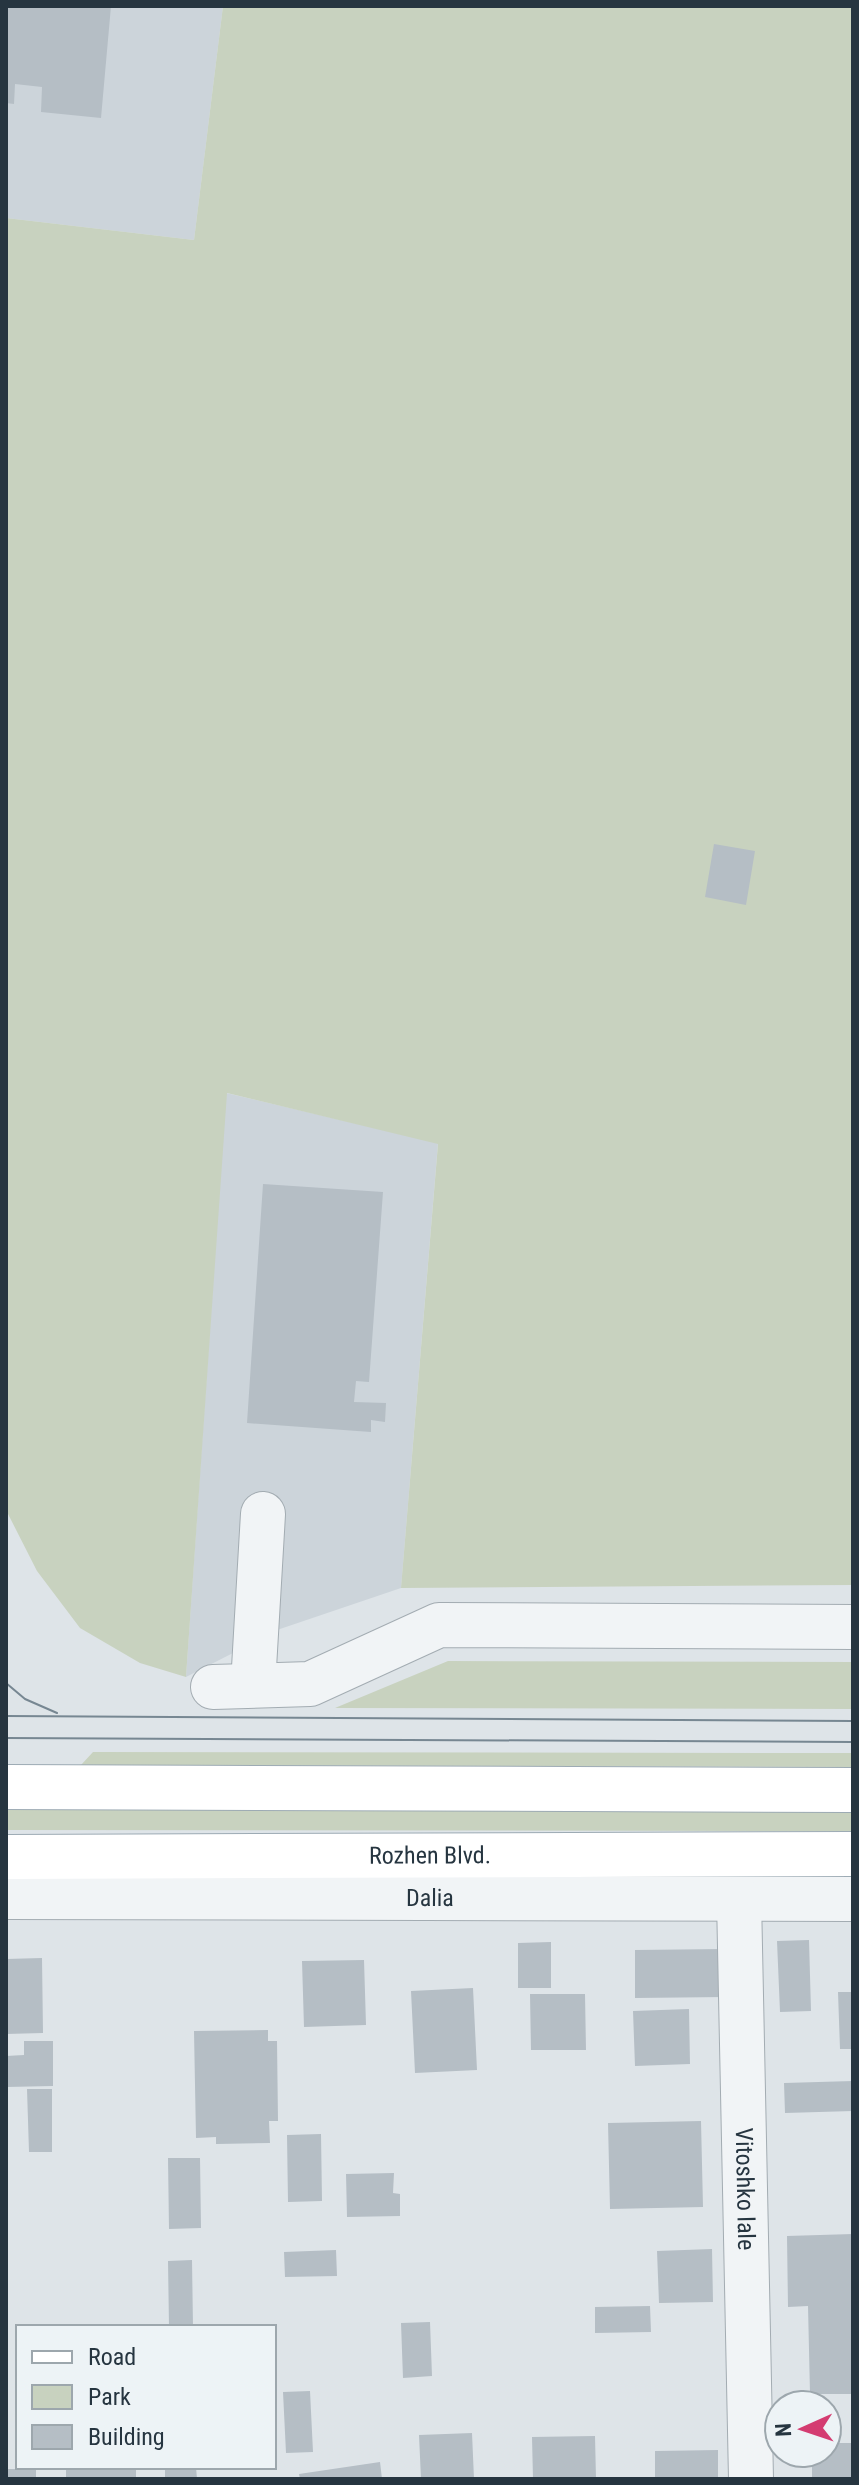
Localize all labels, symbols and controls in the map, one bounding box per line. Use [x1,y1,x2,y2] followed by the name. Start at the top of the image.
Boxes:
[369,1841,491,1870] street label: Rozhen Blvd.
[406,1884,454,1912] street label: Dalia
[730,2127,760,2251] street label: Vitoshko lale
[16,2325,276,2469] legend
[88,2343,136,2371] text: Road
[88,2383,131,2411] text: Park
[763,2389,843,2469] north arrow
[88,2423,165,2451] text: Building
[771,2423,796,2437] text: N

